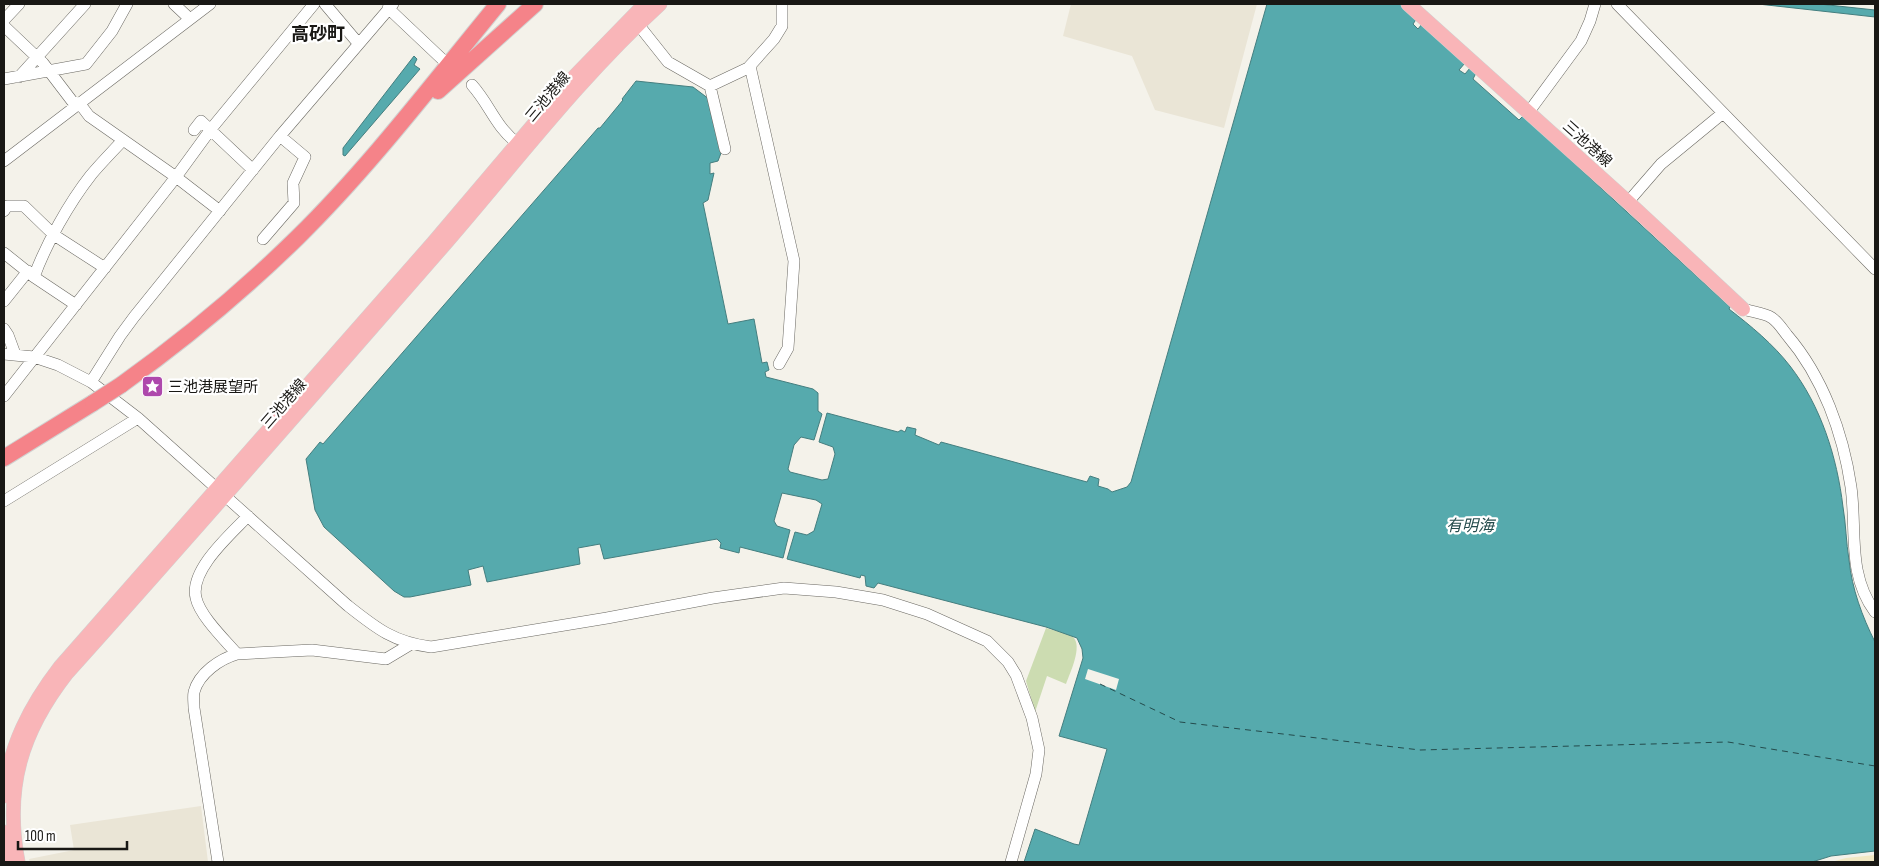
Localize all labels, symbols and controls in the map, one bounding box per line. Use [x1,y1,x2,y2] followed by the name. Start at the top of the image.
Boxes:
[291,24,345,45] district label: 高砂町
[521,68,575,126] street label: 三池港線
[1558,117,1616,171] street label: 三池港線
[140,375,164,399] place icon: 三池港展望所
[257,375,311,433] street label: 三池港線
[168,378,258,397] place label: 三池港展望所
[1446,517,1497,536] water label: 有明海
[18,818,126,850] scale bar
[25,827,56,846] text: 100 m

